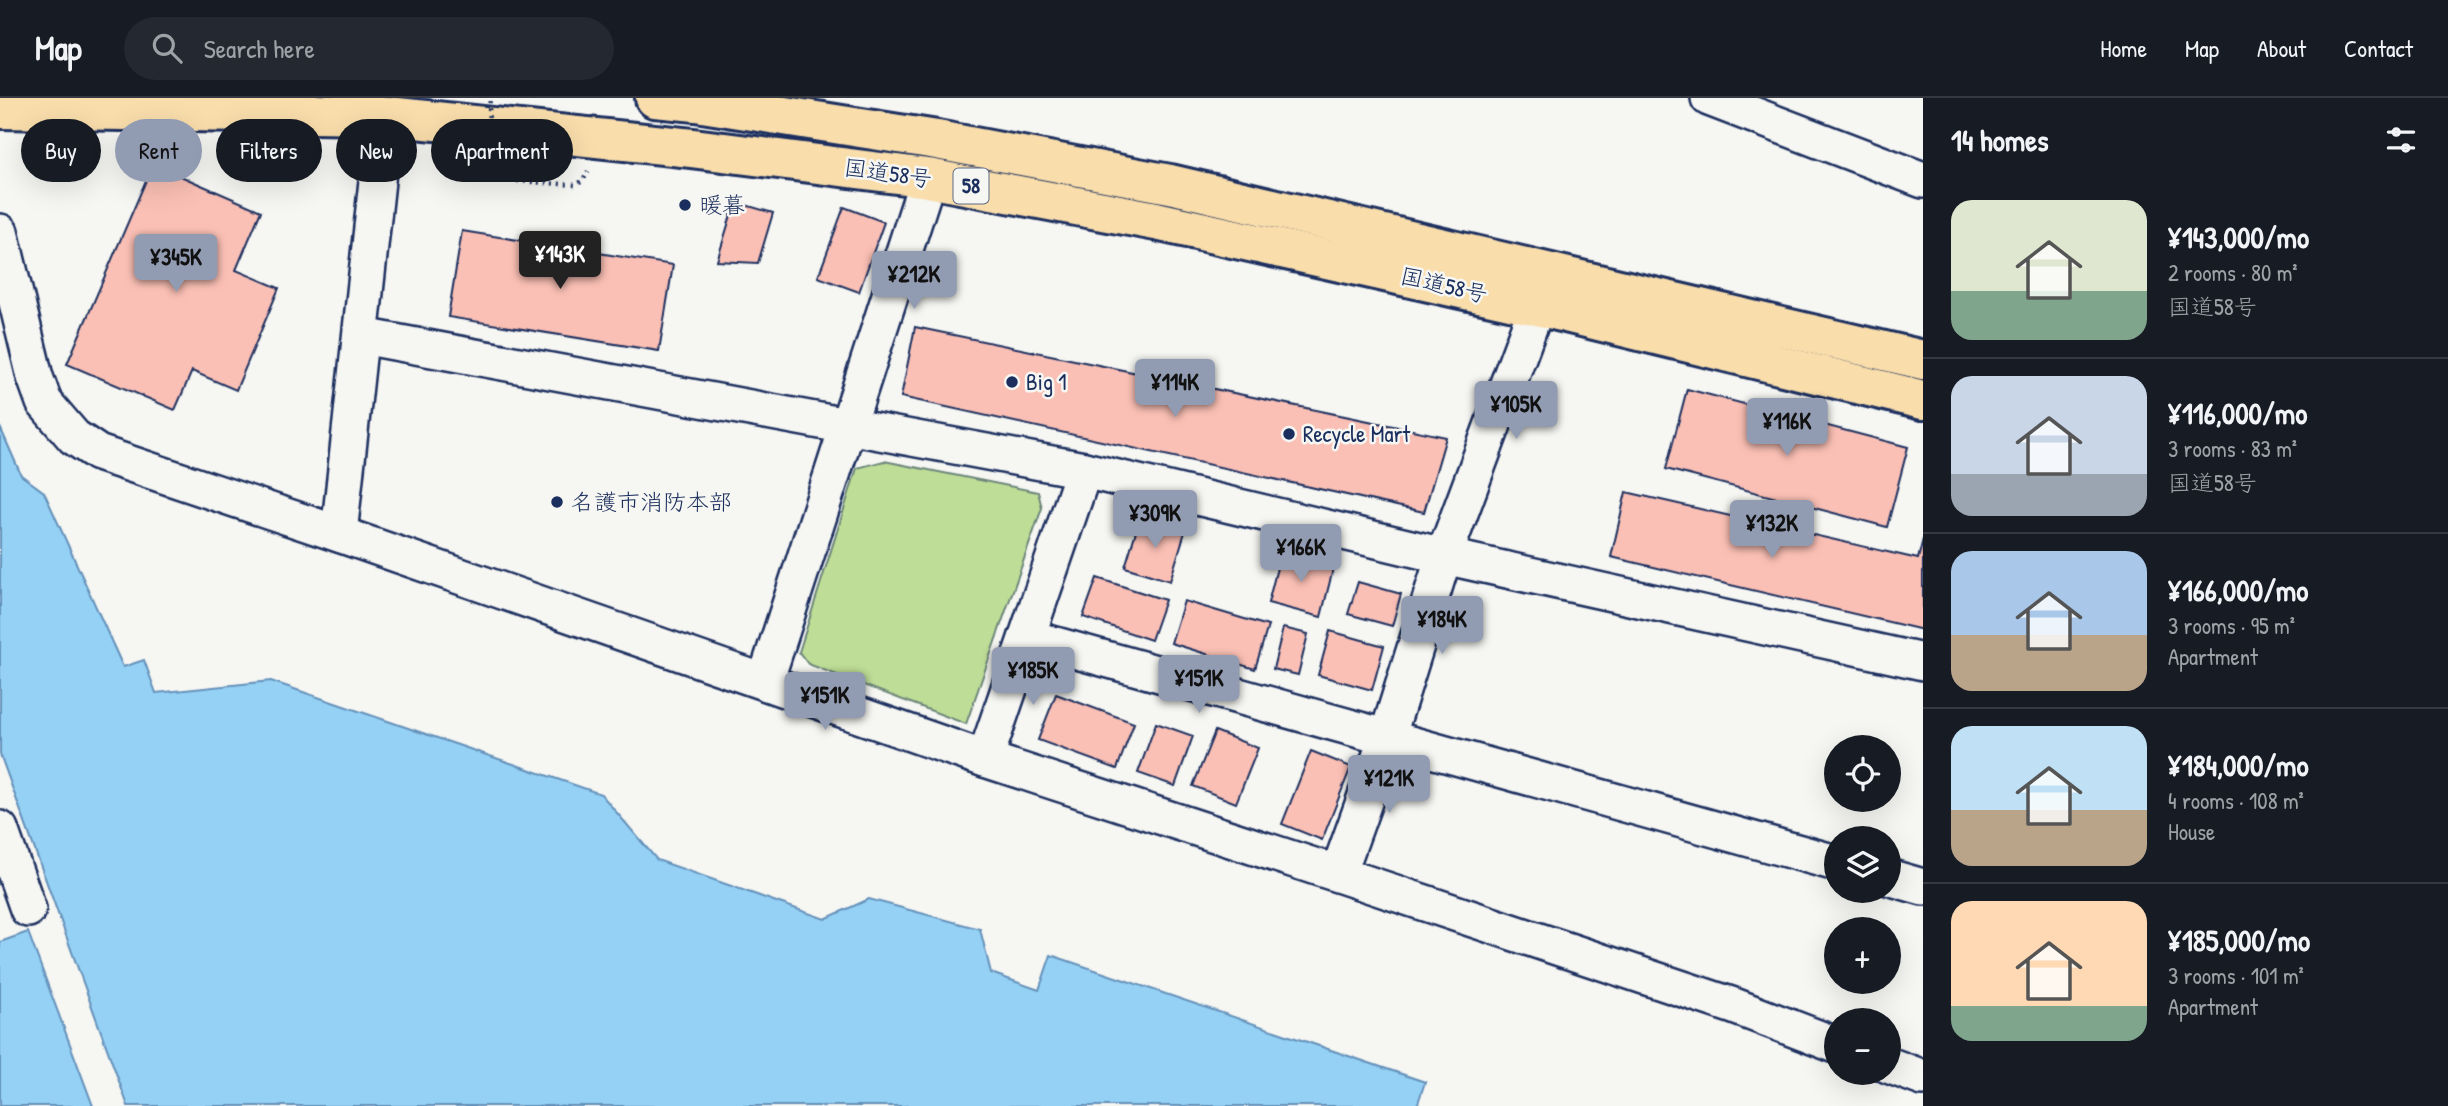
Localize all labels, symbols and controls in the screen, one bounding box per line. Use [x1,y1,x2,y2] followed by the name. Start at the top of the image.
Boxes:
[124,17,614,80] search box
[35,26,82,70] text: Map
[148,29,186,67] icon: search
[204,31,315,66] text: Search here
[2100,32,2147,64] text: Home
[2185,32,2219,64] text: Map
[2257,32,2306,64] text: About
[2344,32,2413,64] text: Contact
[21,119,101,182] chip: Buy
[115,119,202,182] chip: Rent
[216,119,322,182] chip: Filters
[336,119,417,182] chip: New
[431,119,573,182] chip: Apartment
[1951,120,2049,160] text: 14 homes
[2382,121,2420,159] icon: filters
[842,151,934,194] street label: 国道58号
[954,168,988,204] road number: 58
[699,189,745,220] place label: 暖暮
[677,197,693,213] marker: 暖暮
[2168,217,2309,257] text: ¥143,000/mo
[2007,228,2091,312] icon: home
[511,232,609,291] pin: ¥143K
[127,234,225,294] pin: ¥345K
[535,238,585,269] text: ¥143K
[150,241,202,272] text: ¥345K
[865,252,963,311] pin: ¥212K
[2168,257,2298,288] text: 2 rooms · 80 m²
[888,258,940,289] text: ¥212K
[1397,259,1491,310] street label: 国道58号
[2168,291,2257,322] text: 国道58号
[1126,360,1224,419] pin: ¥114K
[1026,366,1067,397] place label: Big 1
[1151,366,1199,397] text: ¥114K
[1004,374,1020,390] marker: Big 1
[1467,382,1565,441] pin: ¥105K
[1490,388,1542,419] text: ¥105K
[2168,393,2307,433] text: ¥116,000/mo
[1738,398,1836,458] pin: ¥116K
[2007,404,2091,488] icon: home
[1763,405,1811,436] text: ¥116K
[1303,418,1411,449] place label: Recycle Mart
[1281,426,1297,442] marker: Recycle Mart
[2168,433,2297,464] text: 3 rooms · 83 m²
[2168,467,2257,498] text: 国道58号
[571,486,732,517] place label: 名護市消防本部
[1106,490,1204,550] pin: ¥309K
[549,494,565,510] marker: 名護市消防本部
[1129,497,1181,528] text: ¥309K
[1723,500,1821,560] pin: ¥132K
[1746,507,1798,538] text: ¥132K
[1252,524,1350,584] pin: ¥166K
[1276,531,1326,562] text: ¥166K
[2168,570,2308,610] text: ¥166,000/mo
[2007,579,2091,663] icon: home
[1393,596,1491,656] pin: ¥184K
[1417,603,1467,634] text: ¥184K
[2168,610,2295,641] text: 3 rooms · 95 m²
[2168,641,2258,672] text: Apartment
[984,648,1082,707] pin: ¥185K
[1008,654,1058,685] text: ¥185K
[1150,656,1248,715] pin: ¥151K
[1174,662,1224,693] text: ¥151K
[776,672,874,732] pin: ¥151K
[800,679,850,710] text: ¥151K
[1824,735,1901,1085] map controls
[1824,735,1901,812] button: locate
[2168,745,2309,785] text: ¥184,000/mo
[2007,754,2091,838] icon: home
[1340,756,1438,815] pin: ¥121K
[1364,762,1414,793] text: ¥121K
[2168,785,2304,816] text: 4 rooms · 108 m²
[2168,816,2215,847] text: House
[1824,826,1901,903] button: layers
[1824,917,1901,994] button: +
[2168,920,2310,960] text: ¥185,000/mo
[2007,929,2091,1013] icon: home
[2168,960,2304,991] text: 3 rooms · 101 m²
[2168,991,2258,1022] text: Apartment
[1824,1008,1901,1085] button: −

